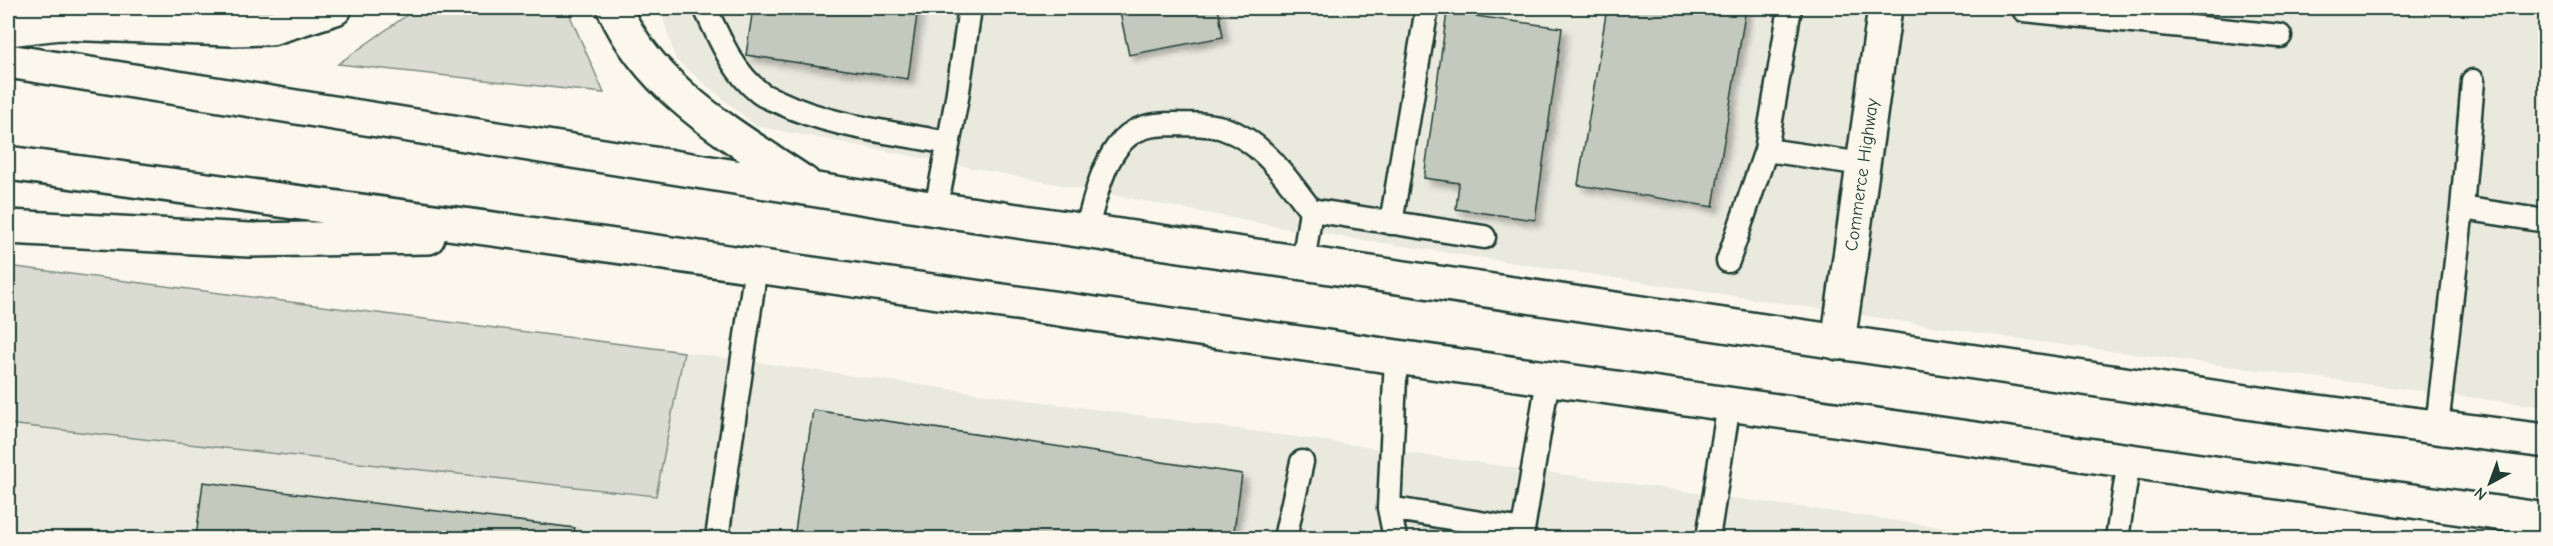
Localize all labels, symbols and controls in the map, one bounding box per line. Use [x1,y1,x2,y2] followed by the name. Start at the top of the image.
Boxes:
[1841,96,1883,252] street label: Commerce Highway
[2460,453,2520,513] north arrow
[2471,483,2491,504] text: N

